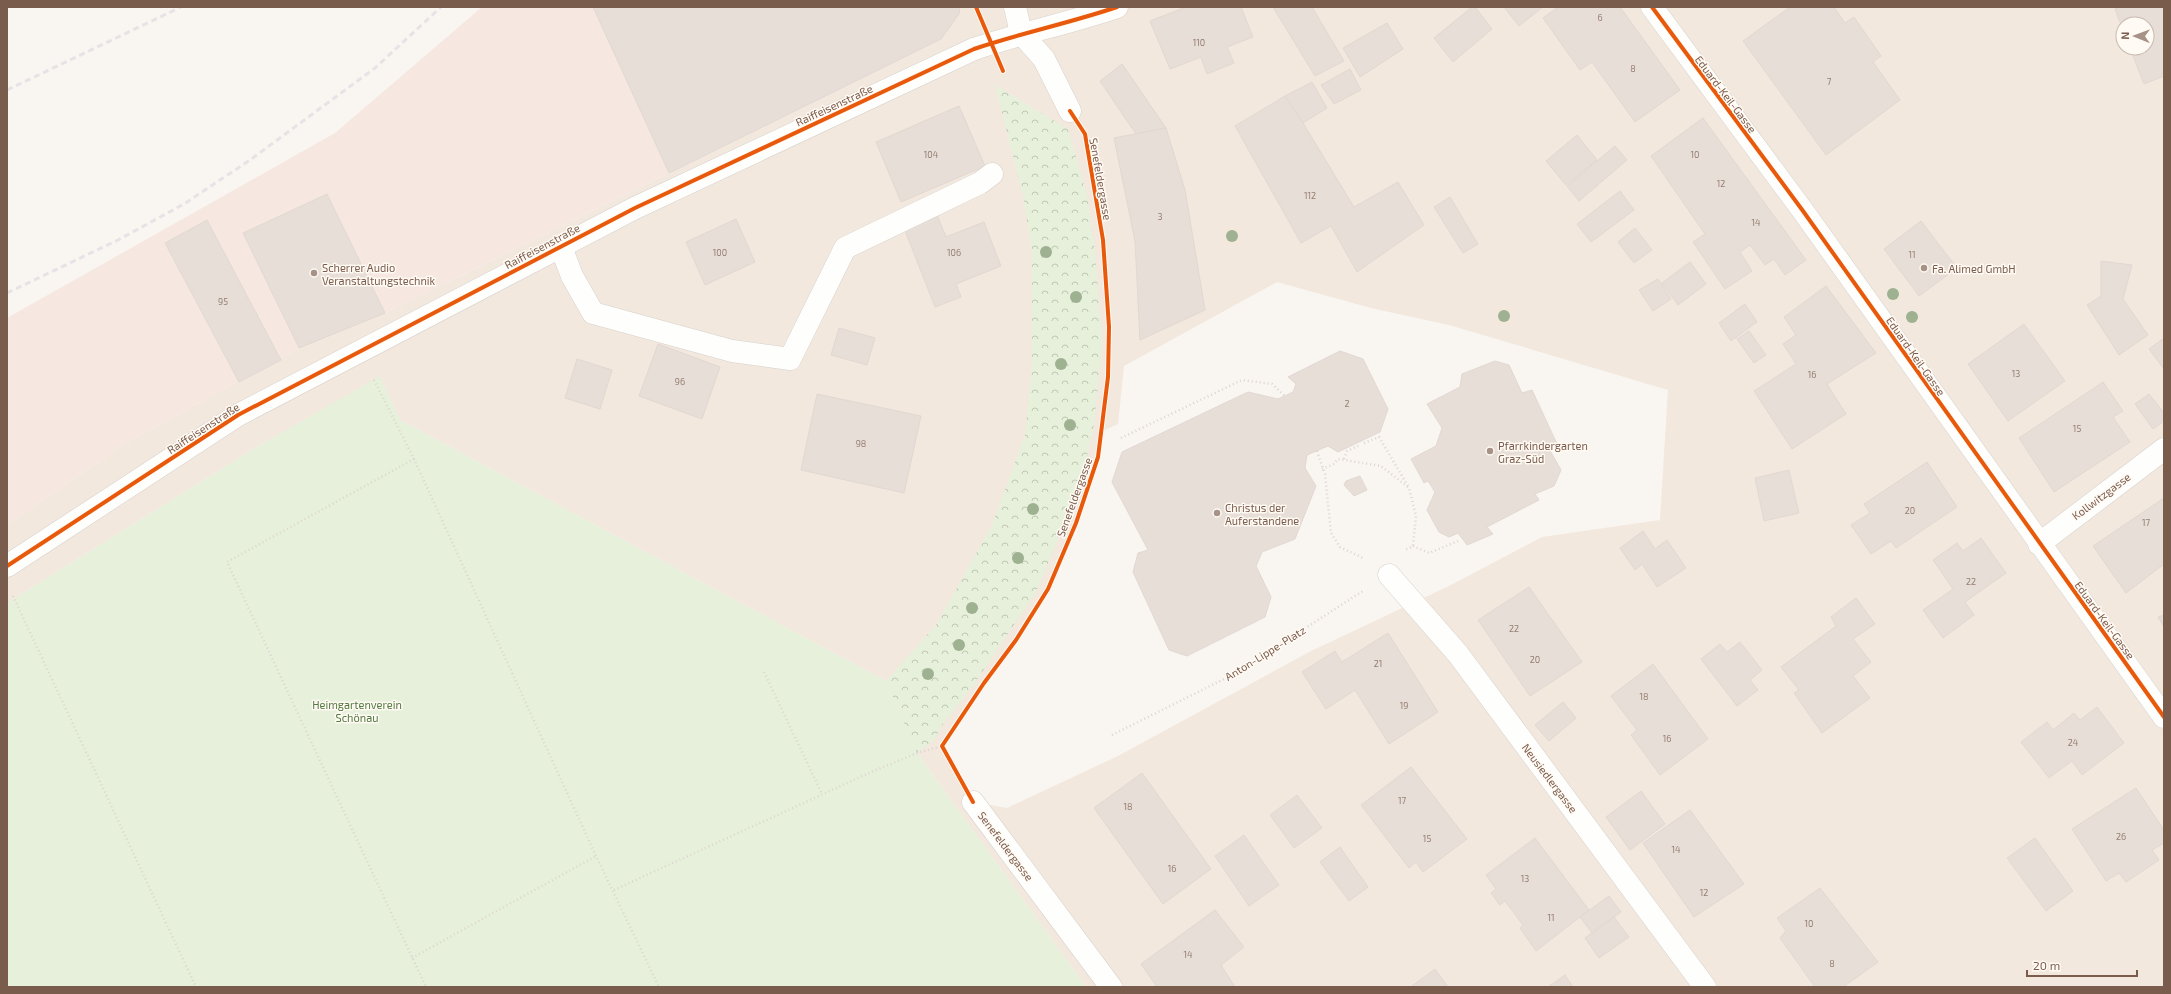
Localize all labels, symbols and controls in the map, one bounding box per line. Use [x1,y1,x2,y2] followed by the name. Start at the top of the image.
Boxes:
[1597,12,1603,23] house number: 6
[2115,16,2155,56] north arrow
[2118,32,2131,40] text: N
[1193,37,1205,48] house number: 110
[1693,53,1759,135] street label: Eduard-Keil-Gasse
[1630,63,1636,74] house number: 8
[1827,76,1832,87] house number: 7
[793,81,875,129] street label: Raiffeisenstraße
[1087,137,1115,221] street label: Senefeldergasse
[924,149,939,160] house number: 104
[1690,149,1700,160] house number: 10
[1717,178,1725,189] house number: 12
[1304,190,1316,201] house number: 112
[1157,211,1163,222] house number: 3
[1751,217,1761,228] house number: 14
[502,221,582,271] street label: Raiffeisenstraße
[713,247,727,258] house number: 100
[947,247,961,258] house number: 106
[1908,249,1916,260] house number: 11
[322,261,436,287] place label: Scherrer Audio Veranstaltungstechnik
[1932,262,2016,275] place label: Fa. Alimed GmbH
[1919,263,1929,273] marker: Fa. Alimed GmbH
[309,268,319,278] marker: Scherrer Audio Veranstaltungstechnik
[218,296,228,307] house number: 95
[1884,314,1948,398] street label: Eduard-Keil-Gasse
[2012,368,2020,379] house number: 13
[1808,369,1816,380] house number: 16
[675,376,685,387] house number: 96
[1344,398,1350,409] house number: 2
[164,400,242,456] street label: Raiffeisenstraße
[2073,423,2081,434] house number: 15
[856,438,866,449] house number: 98
[1498,439,1588,465] place label: Pfarrkindergarten Graz-Süd
[1485,446,1495,456] marker: Pfarrkindergarten Graz-Süd
[1054,455,1094,538] street label: Senefeldergasse
[2069,470,2133,522] street label: Kollwitzgasse
[1225,501,1299,527] place label: Christus der Auferstandene
[1905,505,1915,516] house number: 20
[1212,508,1222,518] marker: Christus der Auferstandene
[2142,517,2150,528] house number: 17
[1966,576,1976,587] house number: 22
[2072,578,2138,662] street label: Eduard-Keil-Gasse
[1222,623,1308,683] street label: Anton-Lippe-Platz
[1509,623,1519,634] house number: 22
[1530,654,1540,665] house number: 20
[1374,658,1382,669] house number: 21
[1639,691,1649,702] house number: 18
[312,698,402,724] park label: Heimgartenverein Schönau
[1400,700,1408,711] house number: 19
[1663,733,1671,744] house number: 16
[2068,737,2079,748] house number: 24
[1520,741,1580,815] street label: Neusiedlergasse
[1398,795,1406,806] house number: 17
[1123,801,1133,812] house number: 18
[976,809,1036,883] street label: Senefeldergasse
[2116,831,2126,842] house number: 26
[1423,833,1431,844] house number: 15
[1671,844,1681,855] house number: 14
[1168,863,1176,874] house number: 16
[1521,873,1529,884] house number: 13
[1700,887,1708,898] house number: 12
[1547,912,1555,923] house number: 11
[1804,918,1814,929] house number: 10
[1183,949,1193,960] house number: 14
[2027,952,2137,978] scale bar
[1829,958,1835,969] house number: 8
[2033,958,2060,972] text: 20 m

